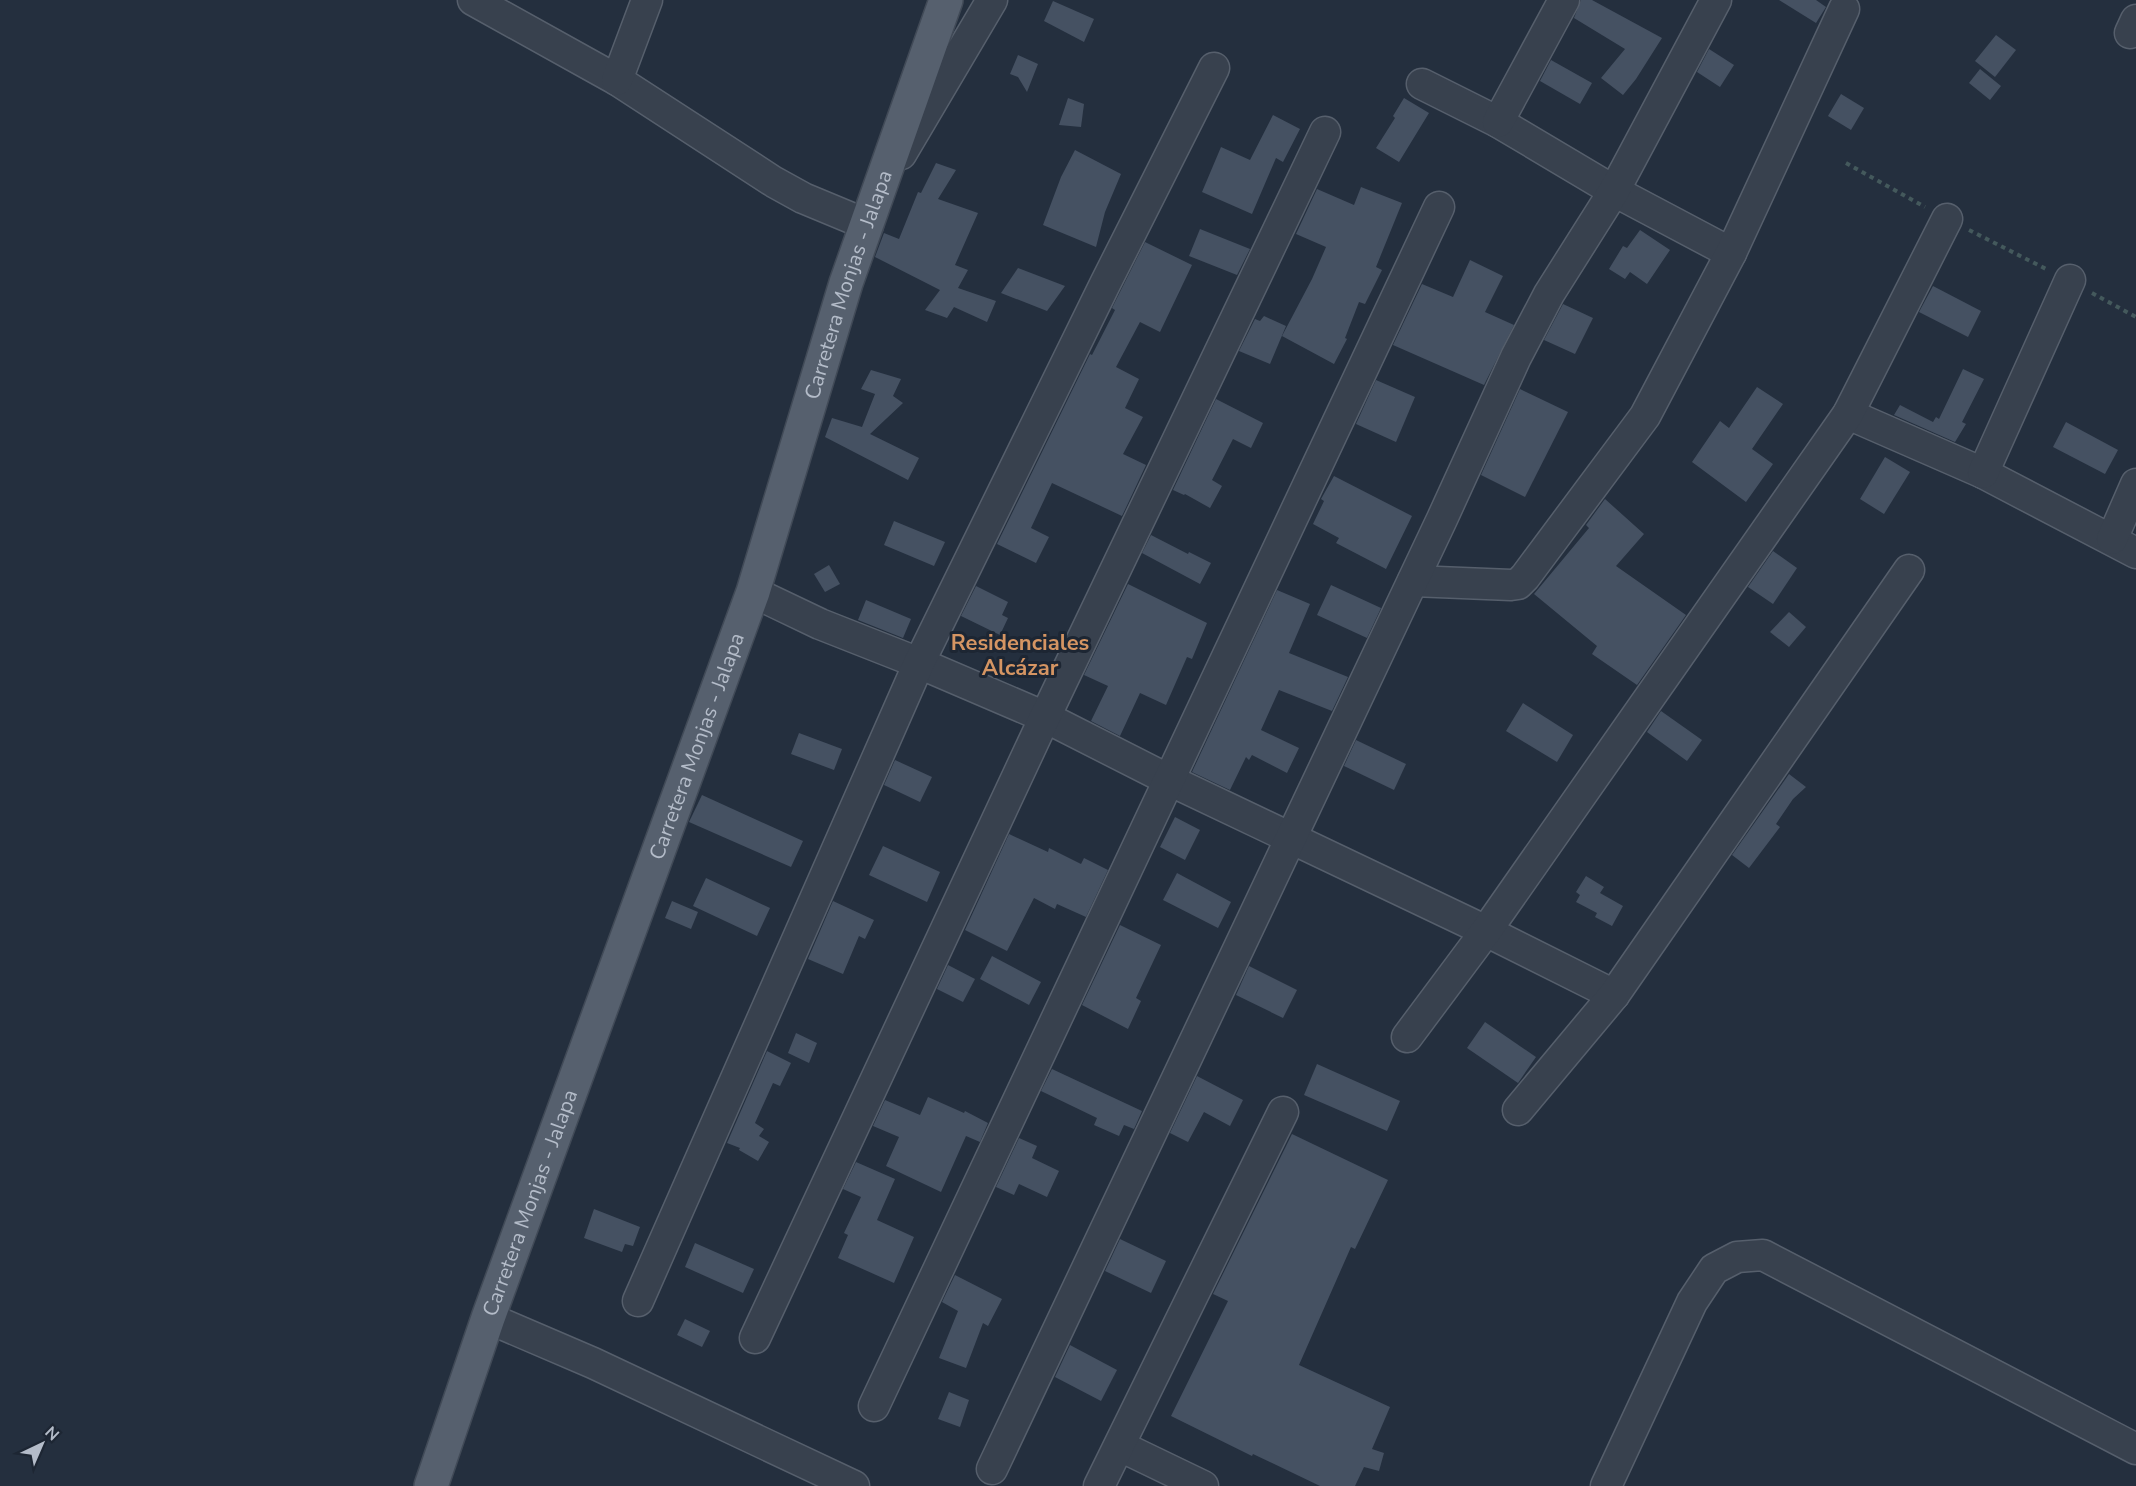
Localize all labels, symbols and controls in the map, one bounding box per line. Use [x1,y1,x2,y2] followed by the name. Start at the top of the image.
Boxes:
[798,166,899,403] street label: Carretera Monjas - Jalapa
[951,628,1089,683] district label: Residenciales Alcázar
[642,629,751,864] street label: Carretera Monjas - Jalapa
[476,1085,584,1320] street label: Carretera Monjas - Jalapa
[12,1414,72,1474] north arrow
[40,1422,64,1446] text: N

